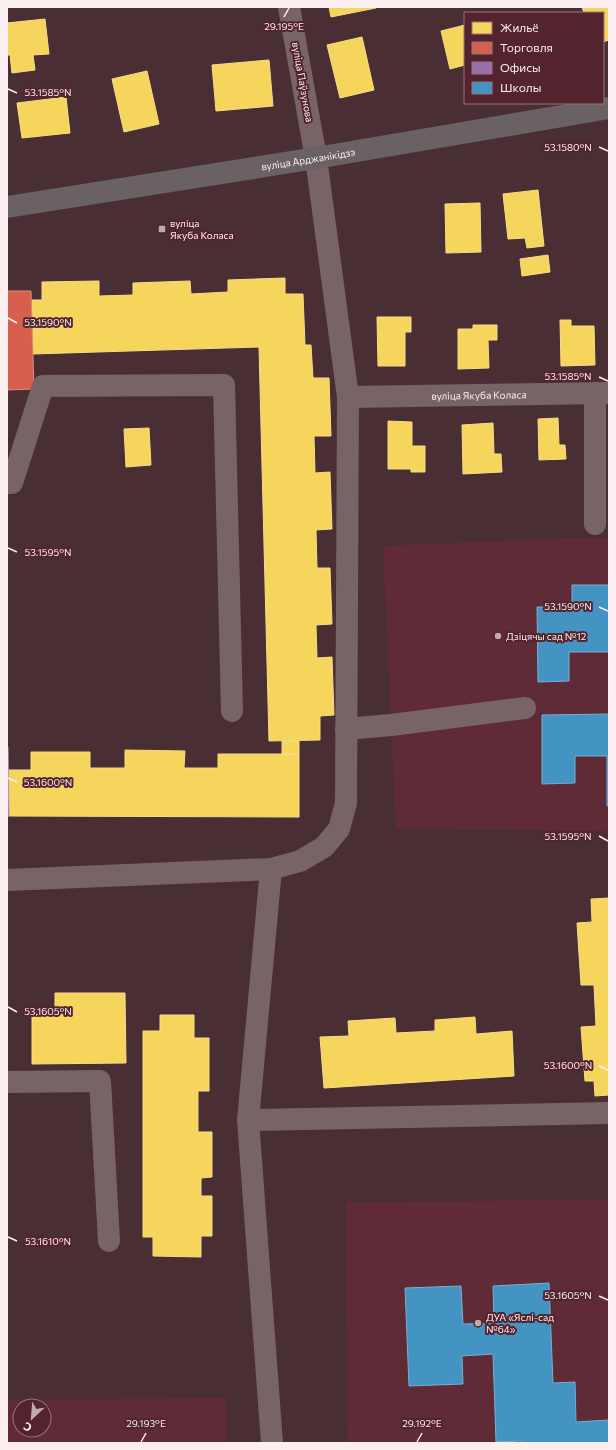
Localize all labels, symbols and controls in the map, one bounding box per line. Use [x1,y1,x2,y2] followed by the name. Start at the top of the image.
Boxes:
[464,12,604,104] legend
[264,20,304,32] text: 29.195°E
[500,20,539,34] text: Жильё
[500,40,553,54] text: Торговля
[290,41,316,123] street label: вуліца Паўзунова
[500,60,541,74] text: Офисы
[500,80,541,94] text: Школы
[25,86,71,98] text: 53.1585°N
[544,141,592,153] text: 53.1580°N
[260,145,356,173] street label: вуліца Арджанікідзэ
[170,217,234,241] place label: вуліца Якуба Коласа
[157,224,167,234] marker: вуліца Якуба Коласа
[24,316,72,328] text: 53.1590°N
[545,370,591,382] text: 53.1585°N
[431,388,527,402] street label: вуліца Якуба Коласа
[25,546,71,558] text: 53.1595°N
[544,600,592,612] text: 53.1590°N
[506,630,587,642] place label: Дзіцячы сад №12
[493,631,503,641] marker: Дзіцячы сад №12
[24,776,72,788] text: 53.1600°N
[545,830,591,842] text: 53.1595°N
[24,1005,72,1017] text: 53.1605°N
[544,1059,592,1071] text: 53.1600°N
[25,1235,71,1247] text: 53.1610°N
[544,1289,592,1301] text: 53.1605°N
[486,1311,554,1335] place label: ДУА «Яслі-сад №64»
[473,1318,483,1328] marker: ДУА «Яслі-сад №64»
[12,1398,52,1438] north arrow
[126,1417,166,1429] text: 29.193°E
[402,1417,442,1429] text: 29.192°E
[21,1420,34,1435] text: С

